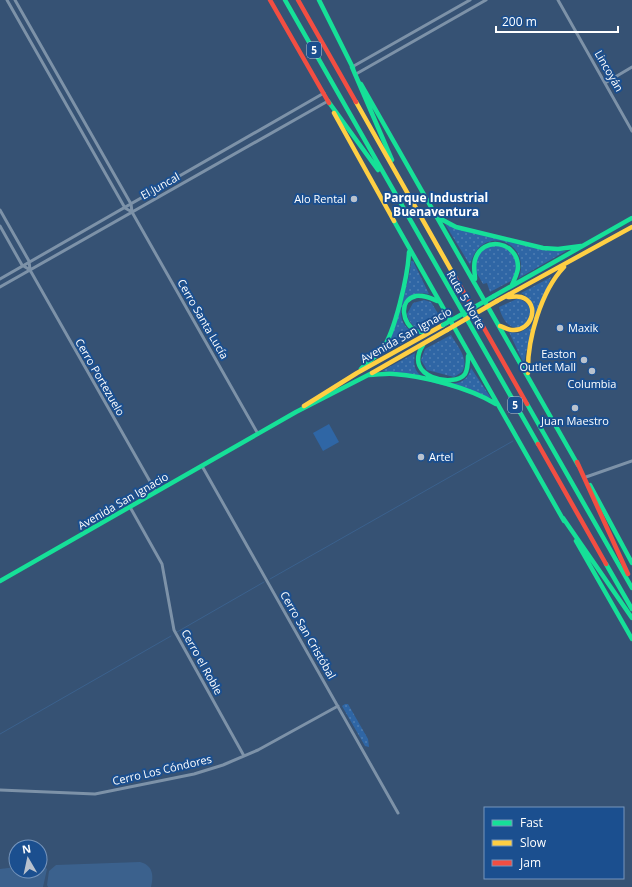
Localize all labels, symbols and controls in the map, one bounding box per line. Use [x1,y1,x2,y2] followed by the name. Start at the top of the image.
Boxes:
[496,8,618,34] scale bar
[502,13,537,30] text: 200 m
[307,42,321,58] road number: 5
[592,47,627,94] street label: Lincoyán
[138,169,182,202] street label: El Juncal
[384,189,488,220] district label: Parque Industrial Buenaventura
[294,191,346,206] place label: Alo Rental
[349,194,359,204] marker: Alo Rental
[444,268,489,332] street label: Ruta 5 Norte
[174,276,232,361] street label: Cerro Santa Lucía
[357,303,454,366] street label: Avenida San Ignacio
[568,320,599,335] place label: Maxik
[555,323,565,333] marker: Maxik
[72,335,129,418] street label: Cerro Portezuelo
[519,346,576,374] place label: Easton Outlet Mall
[579,355,589,365] marker: Easton Outlet Mall
[587,366,597,376] marker: Columbia
[568,376,616,391] place label: Columbia
[508,397,522,413] road number: 5
[570,403,580,413] marker: Juan Maestro
[540,413,609,428] place label: Juan Maestro
[429,449,453,464] place label: Artel
[416,452,426,462] marker: Artel
[75,468,171,533] street label: Avenida San Ignacio
[277,588,340,681] street label: Cerro San Cristóbal
[178,626,227,697] street label: Cerro el Roble
[111,751,213,788] street label: Cerro Los Cóndores
[484,807,624,879] legend
[520,814,543,831] text: Fast
[520,834,547,851] text: Slow
[8,839,48,879] north arrow
[21,841,32,857] text: N
[519,854,541,871] text: Jam

